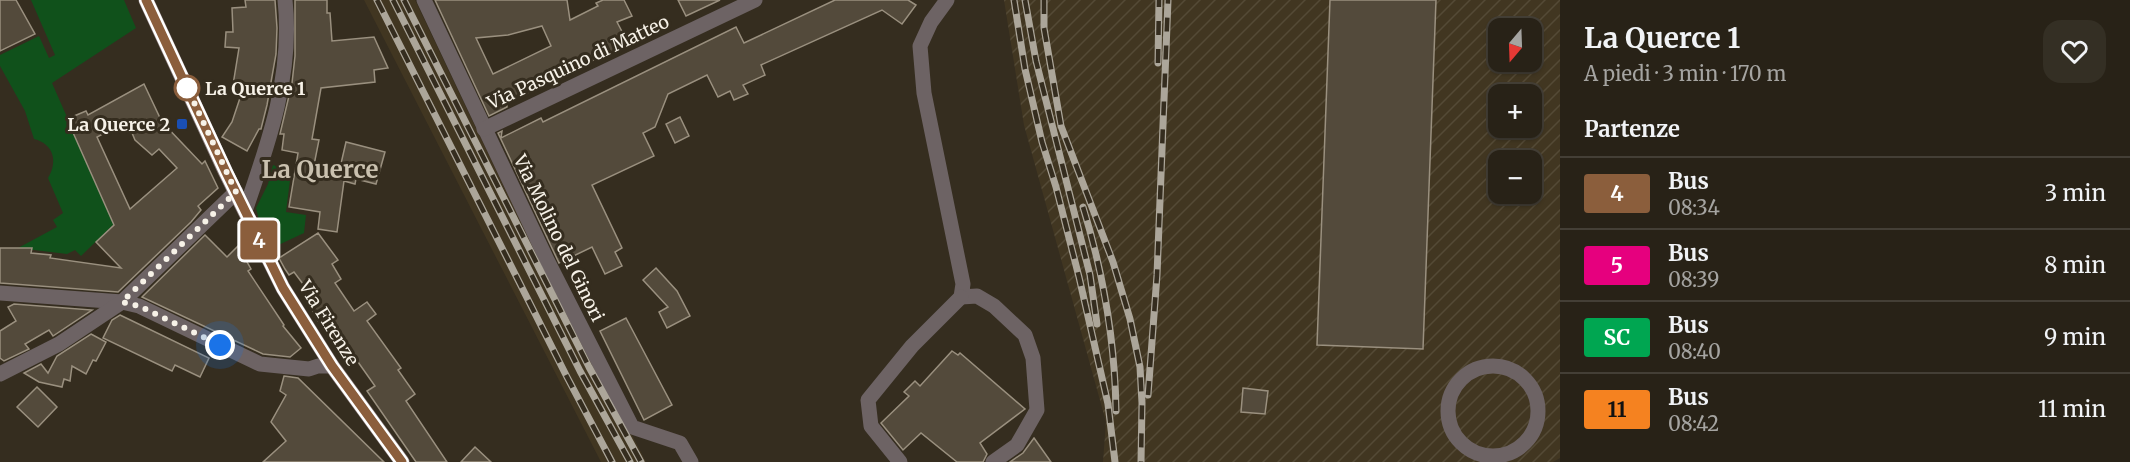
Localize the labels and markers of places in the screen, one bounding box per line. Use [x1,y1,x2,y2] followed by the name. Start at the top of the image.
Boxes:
[174,75,200,101] marker: La Querce 1
[205,77,305,100] place label: La Querce 1
[67,113,170,136] place label: La Querce 2
[175,117,189,131] marker: La Querce 2

